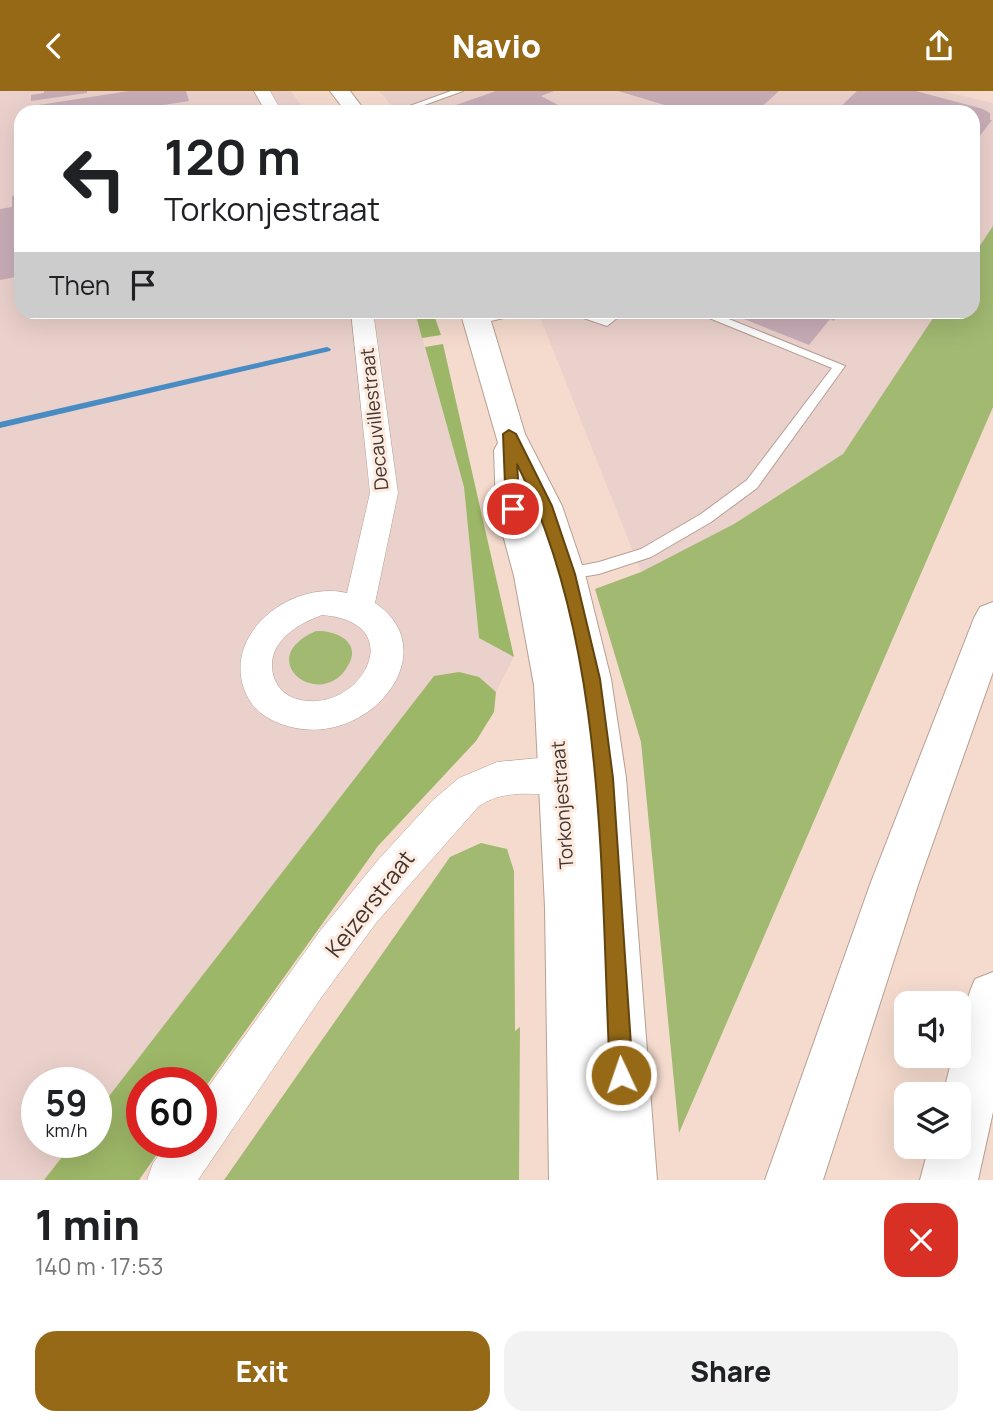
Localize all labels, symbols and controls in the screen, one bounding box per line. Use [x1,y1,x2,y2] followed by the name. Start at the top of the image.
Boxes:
[452,24,541,68] text: Navio
[35,27,73,65] icon: back
[920,27,958,65] icon: share
[164,123,301,190] text: 120 m
[49,133,140,224] icon: left
[164,187,380,231] text: Torkonjestraat
[124,266,162,304] icon: arrive
[49,267,110,303] text: Then
[354,347,394,491] street label: Decauvillestraat
[483,479,543,539] pin
[494,490,532,528] icon: arrive
[545,740,579,870] street label: Torkonjestraat
[317,843,421,964] street label: Keizerstraat
[894,991,971,1159] map controls
[894,991,971,1068] button: sound
[584,1038,658,1112] position arrow
[126,1067,217,1158] speed limit sign: 60
[45,1079,88,1127] text: 59
[894,1082,971,1159] button: layers
[46,1118,87,1142] text: km/h
[35,1195,140,1253] text: 1 min
[884,1203,958,1277] button: close
[35,1250,163,1282] text: 140 m · 17:53
[35,1331,490,1411] button: Exit
[504,1331,958,1411] button: Share

